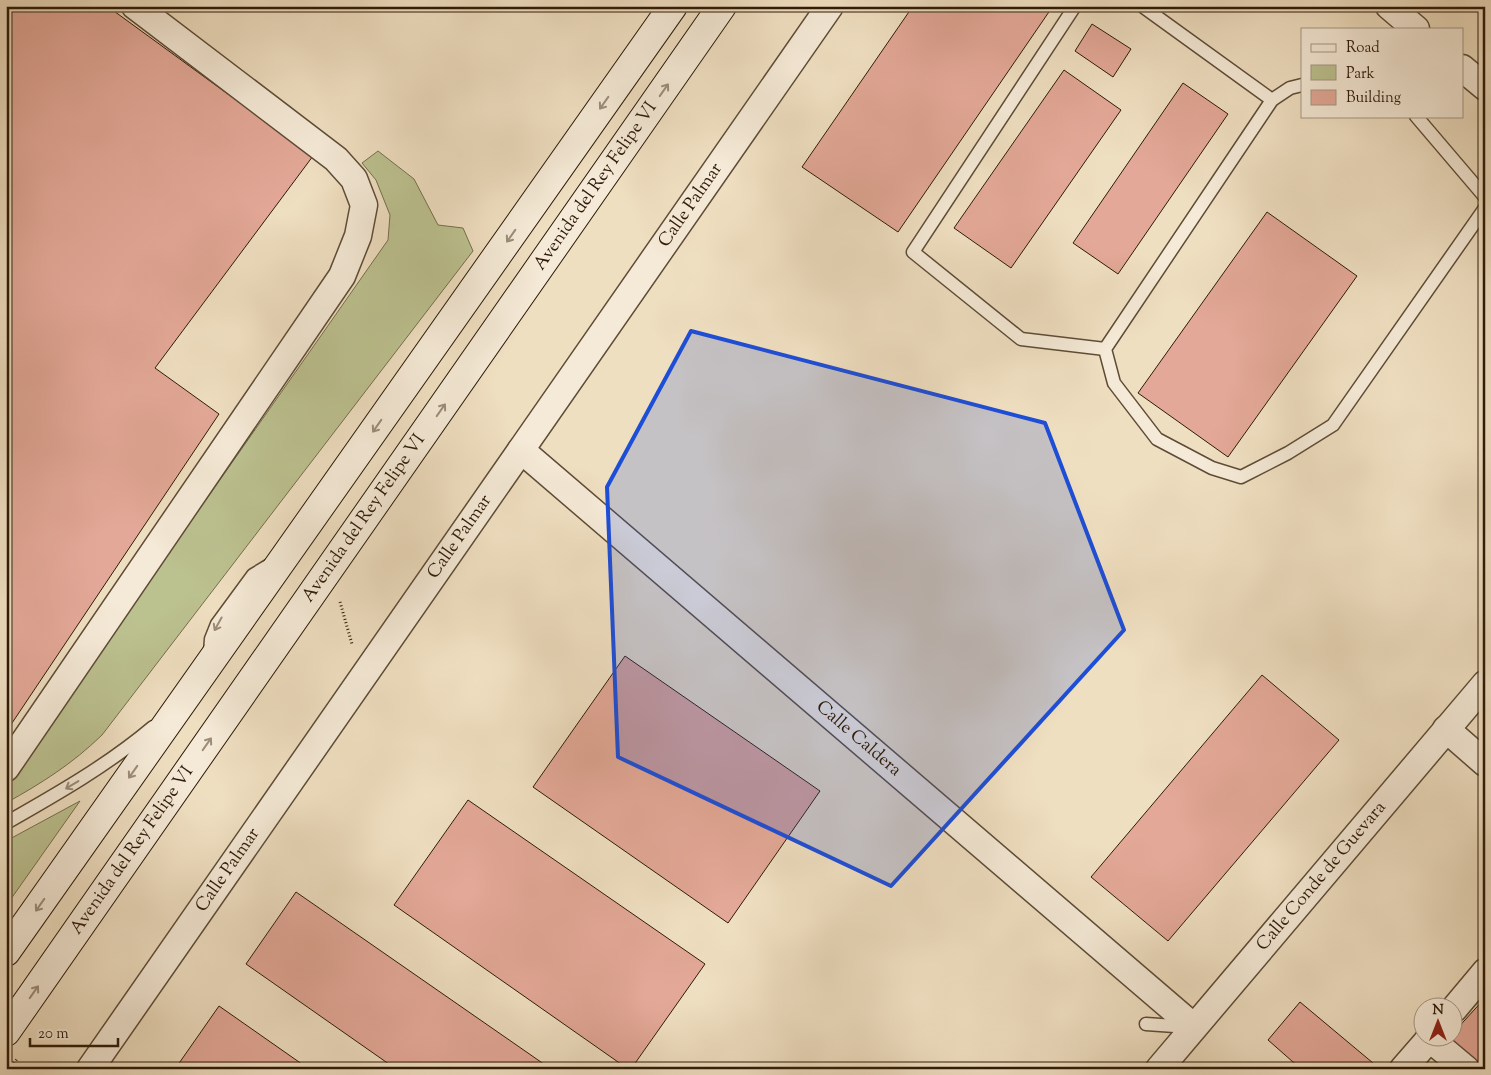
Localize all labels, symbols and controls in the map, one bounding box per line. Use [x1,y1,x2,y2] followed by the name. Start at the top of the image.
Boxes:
[1301,28,1464,118] legend
[1346,38,1380,59] text: Road
[1346,64,1375,85] text: Park
[659,83,669,97] one-way arrow
[1346,88,1401,109] text: Building
[599,96,610,109] one-way arrow
[528,97,664,276] street label: Avenida del Rey Felipe VI
[652,158,730,253] street label: Calle Palmar
[506,229,516,243] one-way arrow
[436,403,446,417] one-way arrow
[372,419,382,433] one-way arrow
[296,429,432,608] street label: Avenida del Rey Felipe VI
[422,489,499,585] street label: Calle Palmar
[213,616,223,631] one-way arrow
[810,695,907,783] street label: Calle Caldera
[202,737,212,751] one-way arrow
[65,761,200,940] street label: Avenida del Rey Felipe VI
[128,764,138,778] one-way arrow
[66,780,80,790] one-way arrow
[1251,796,1393,957] street label: Calle Conde de Guevara
[190,823,267,918] street label: Calle Palmar
[35,897,45,911] one-way arrow
[29,985,39,999] one-way arrow
[1414,998,1464,1048] north arrow
[1432,1001,1444,1021] text: N
[30,1015,118,1047] scale bar
[38,1024,69,1045] text: 20 m

